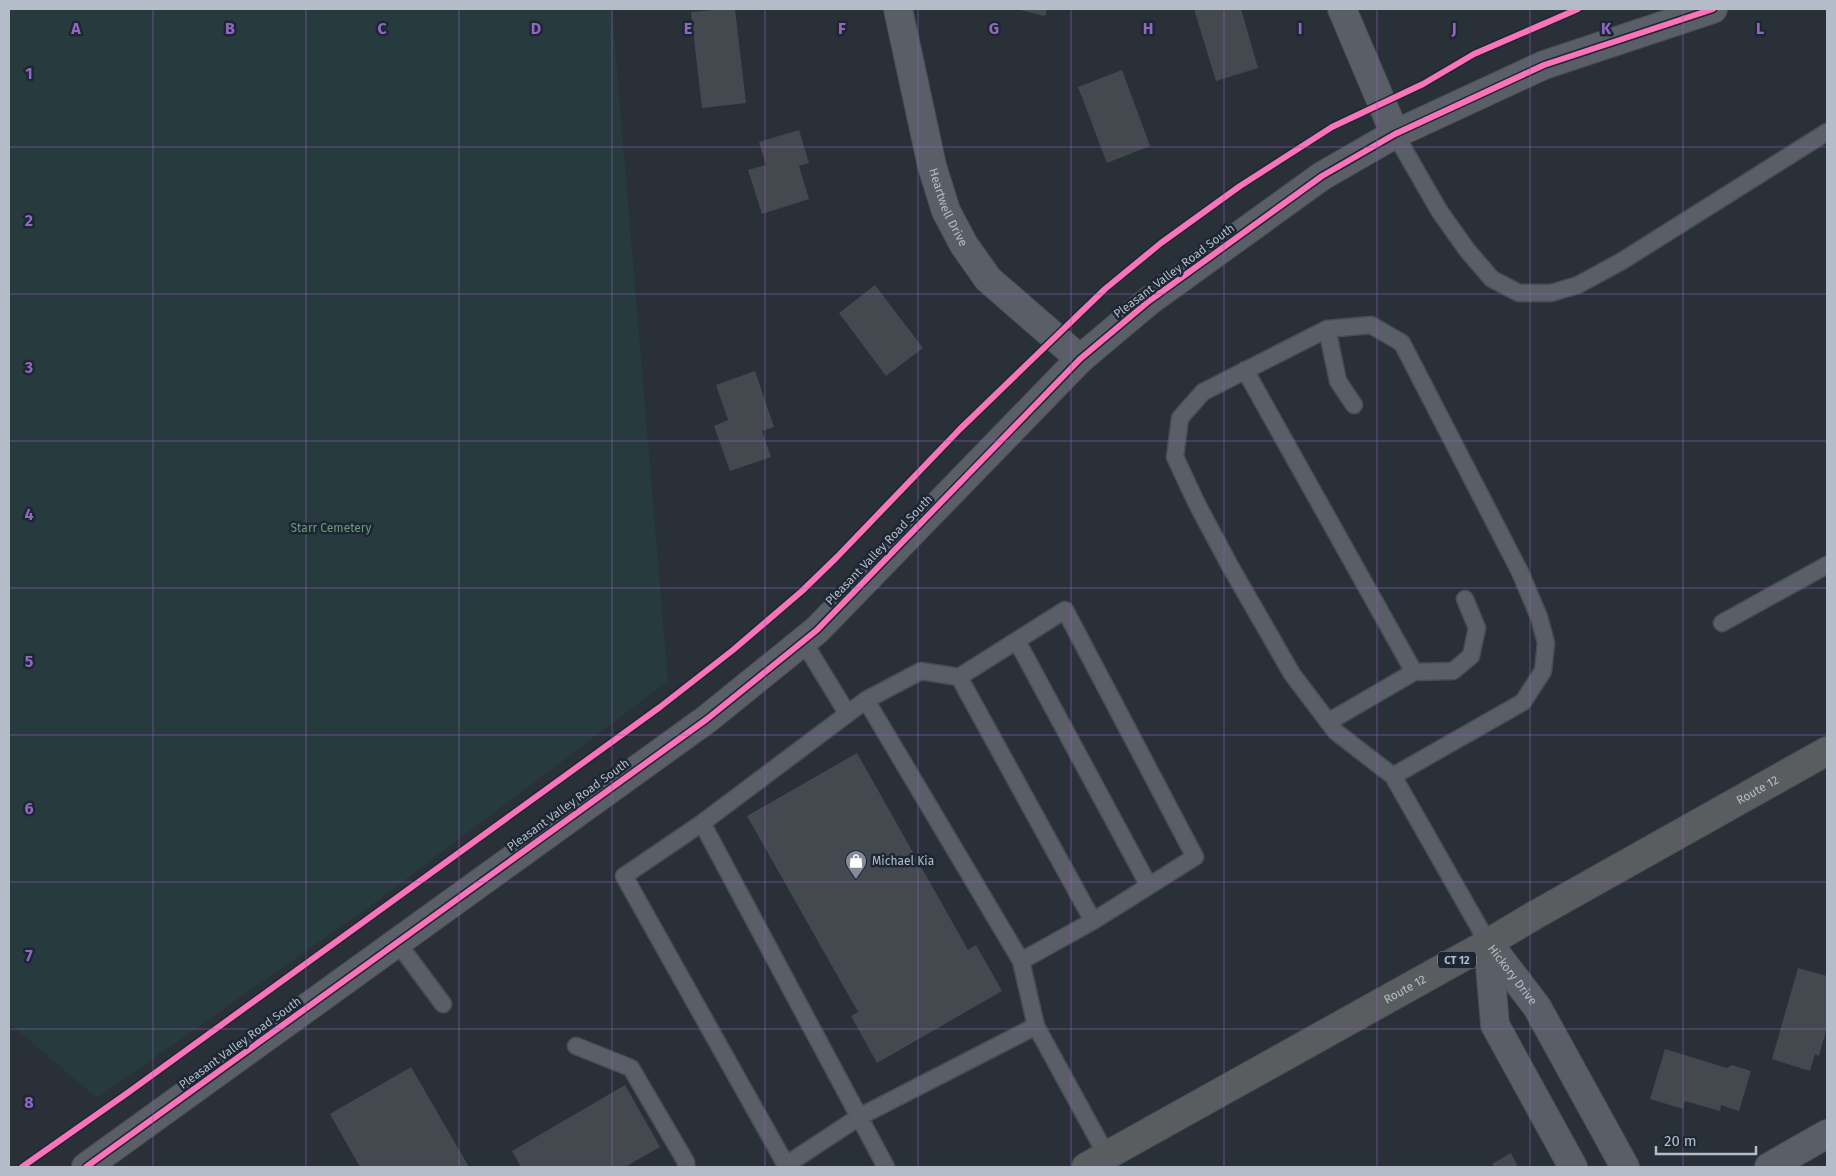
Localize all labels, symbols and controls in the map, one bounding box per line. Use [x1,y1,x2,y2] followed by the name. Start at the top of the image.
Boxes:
[70,19,81,38] text: A
[225,19,235,38] text: B
[377,19,387,38] text: C
[531,19,541,38] text: D
[684,19,692,38] text: E
[838,19,846,38] text: F
[989,19,999,38] text: G
[1143,19,1153,38] text: H
[1298,19,1302,38] text: I
[1450,19,1457,38] text: J
[1601,19,1612,38] text: K
[1756,19,1764,38] text: L
[25,64,33,83] text: 1
[926,166,970,249] street label: Heartwell Drive
[25,211,33,230] text: 2
[1111,221,1237,321] street label: Pleasant Valley Road South
[24,358,33,377] text: 3
[823,492,935,608] street label: Pleasant Valley Road South
[24,505,34,524] text: 4
[291,521,372,535] park label: Starr Cemetery
[25,652,34,671] text: 5
[504,756,632,854] street label: Pleasant Valley Road South
[1734,773,1781,807] street label: Route 12
[24,799,34,818] text: 6
[844,849,868,880] shop icon: Michael Kia
[872,854,934,868] place label: Michael Kia
[1485,942,1540,1008] street label: Hickory Drive
[25,946,33,965] text: 7
[1438,952,1476,968] road number: CT 12
[1381,972,1428,1007] street label: Route 12
[176,994,304,1092] street label: Pleasant Valley Road South
[24,1093,34,1112] text: 8
[1656,1124,1756,1156] scale bar
[1664,1132,1697,1150] text: 20 m

